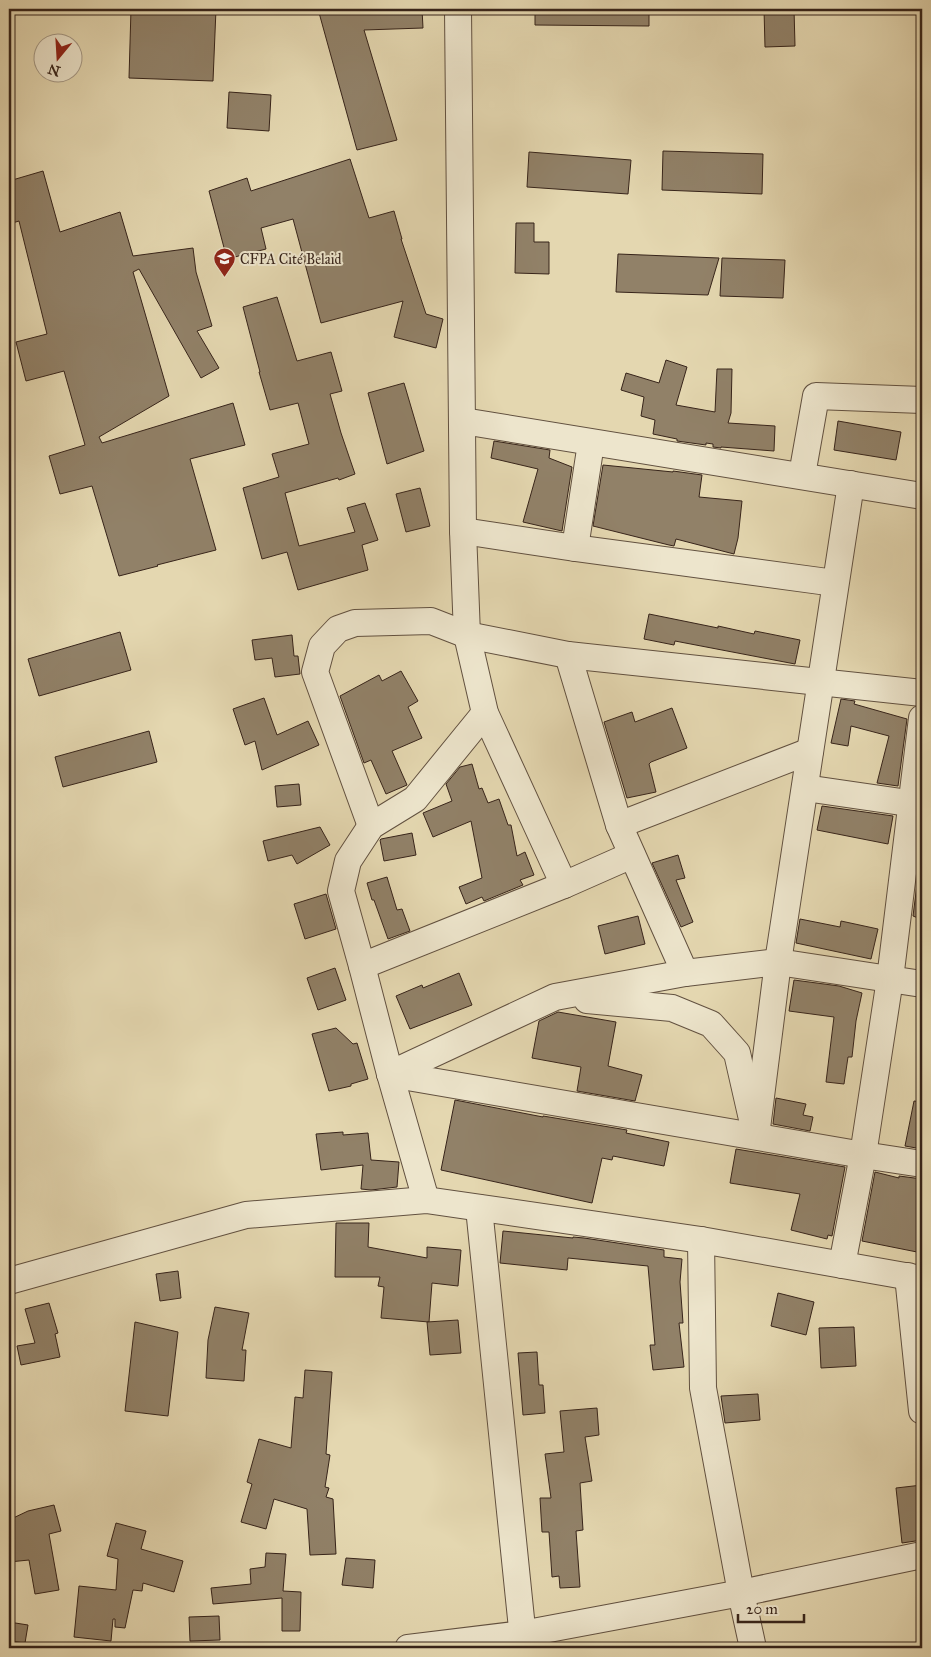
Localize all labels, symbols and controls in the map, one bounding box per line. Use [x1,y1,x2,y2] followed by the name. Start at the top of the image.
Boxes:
[32,32,82,82] north arrow
[46,60,62,80] text: N
[212,247,236,278] school or university icon: CFPA Cité Belaid
[240,251,342,268] place label: CFPA Cité Belaid
[738,1592,805,1624] scale bar
[746,1600,778,1618] text: 20 m

